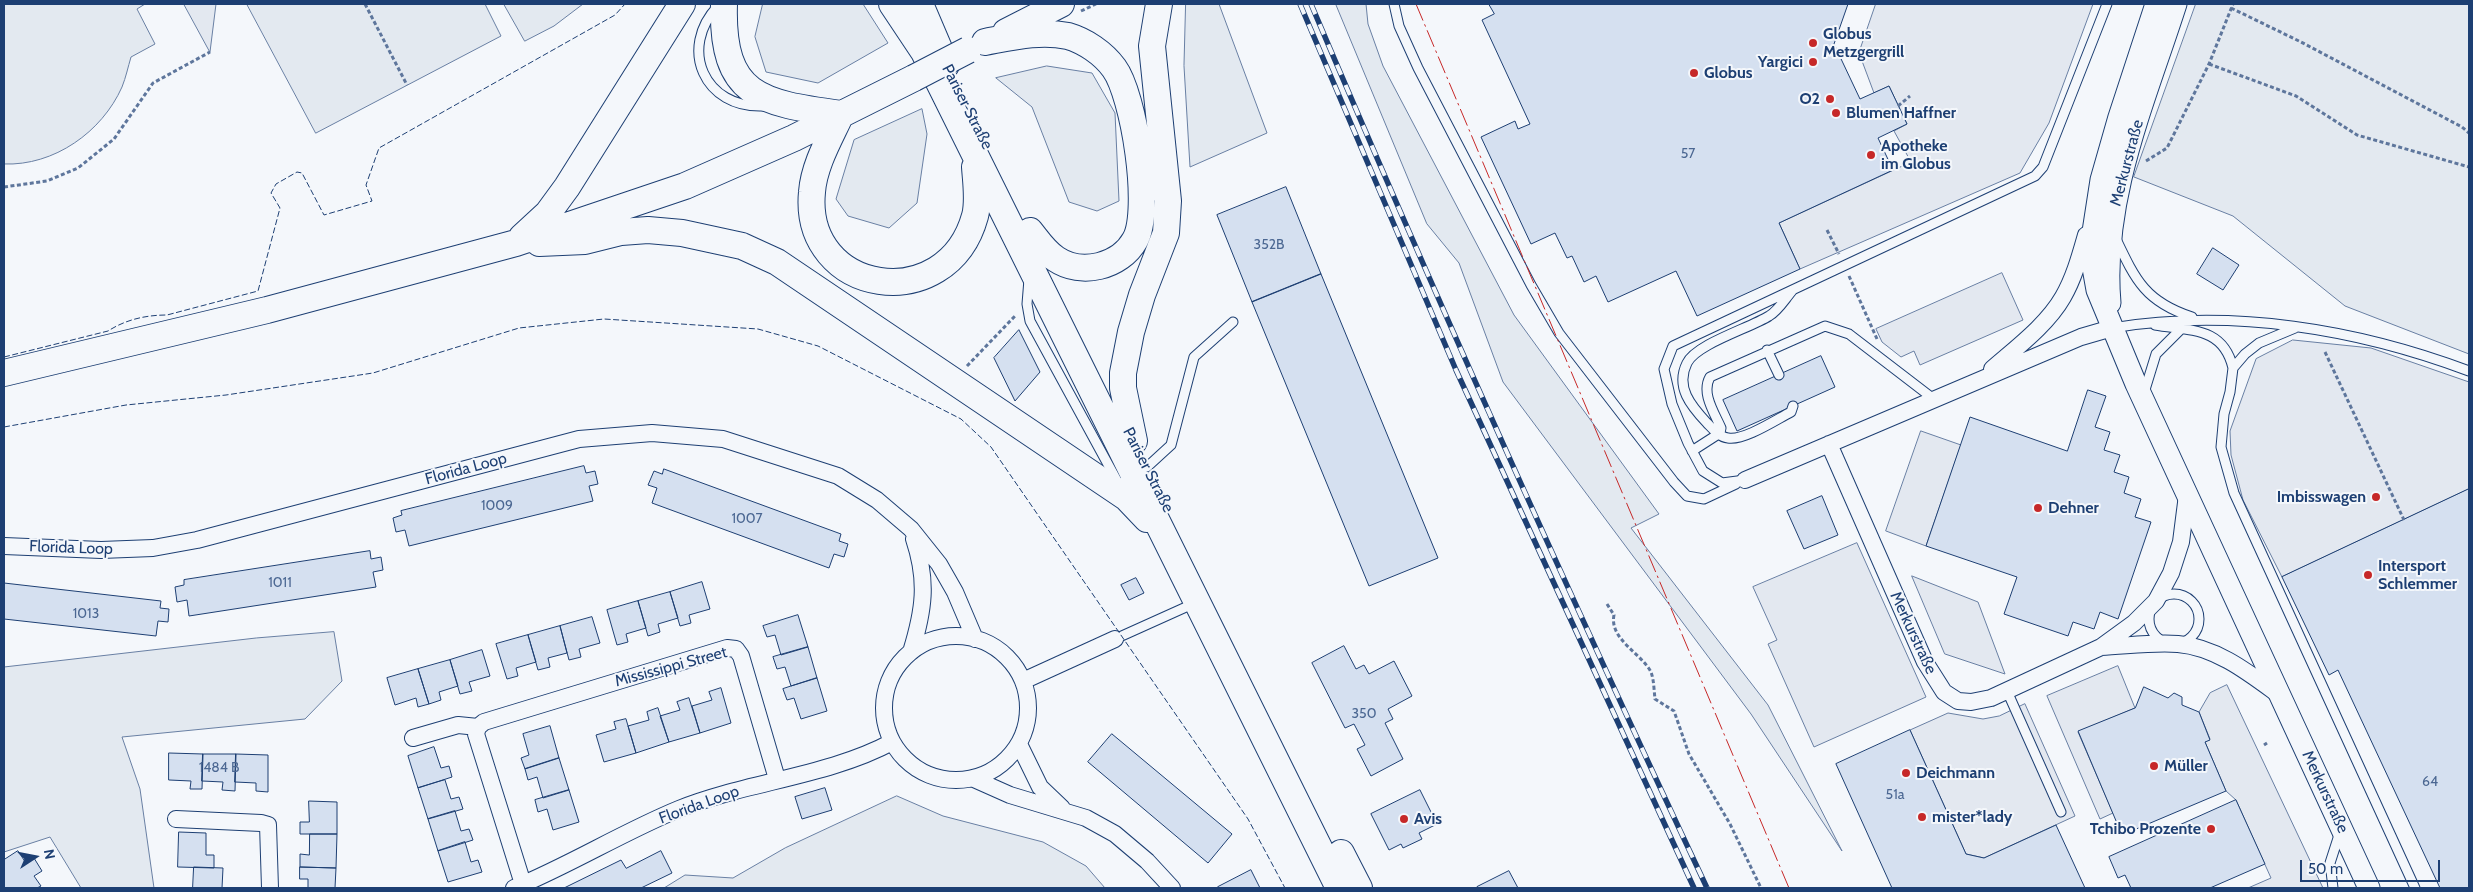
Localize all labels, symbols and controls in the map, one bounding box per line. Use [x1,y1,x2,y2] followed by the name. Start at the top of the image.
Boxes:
[1823,24,1904,62] place label: Globus Metzgergrill
[1807,37,1819,49] marker: Globus Metzgergrill
[1758,52,1803,72] place label: Yargici
[1807,56,1819,68] marker: Yargici
[937,61,997,153] street label: Pariser Straße
[1704,63,1752,83] place label: Globus
[1688,67,1700,79] marker: Globus
[1799,89,1820,109] place label: O2
[1824,93,1836,105] marker: O2
[1846,103,1956,123] place label: Blumen Haffner
[1830,107,1842,119] marker: Blumen Haffner
[2106,118,2148,208] street label: Merkurstraße
[1881,136,1951,174] place label: Apotheke im Globus
[1681,146,1695,162] house number: 57
[1865,149,1877,161] marker: Apotheke im Globus
[1254,237,1284,253] house number: 352B
[1118,424,1178,516] street label: Pariser Straße
[423,449,509,489] street label: Florida Loop
[2277,487,2366,507] place label: Imbisswagen
[2370,491,2382,503] marker: Imbisswagen
[481,498,513,514] house number: 1009
[2048,498,2099,518] place label: Dehner
[2032,502,2044,514] marker: Dehner
[732,511,762,527] house number: 1007
[29,537,113,559] street label: Florida Loop
[2378,556,2457,594] place label: Intersport Schlemmer
[2362,569,2374,581] marker: Intersport Schlemmer
[268,575,292,591] house number: 1011
[1886,589,1940,677] street label: Merkurstraße
[73,606,99,622] house number: 1013
[613,643,729,691] street label: Mississippi Street
[1352,706,1376,722] house number: 350
[2298,748,2352,836] street label: Merkurstraße
[2164,756,2208,776] place label: Müller
[199,760,239,776] house number: 1484 B
[2148,760,2160,772] marker: Müller
[1916,763,1995,783] place label: Deichmann
[1900,767,1912,779] marker: Deichmann
[2422,774,2438,790] house number: 64
[656,782,742,828] street label: Florida Loop
[1886,787,1904,803] house number: 51a
[1932,807,2012,827] place label: mister*lady
[1414,809,1442,829] place label: Avis
[1916,811,1928,823] marker: mister*lady
[1398,813,1410,825] marker: Avis
[2090,819,2201,839] place label: Tchibo Prozente
[2205,823,2217,835] marker: Tchibo Prozente
[10,832,60,882] north arrow
[40,848,60,861] text: N
[2303,850,2443,882] scale bar
[2308,860,2343,878] text: 50 m

